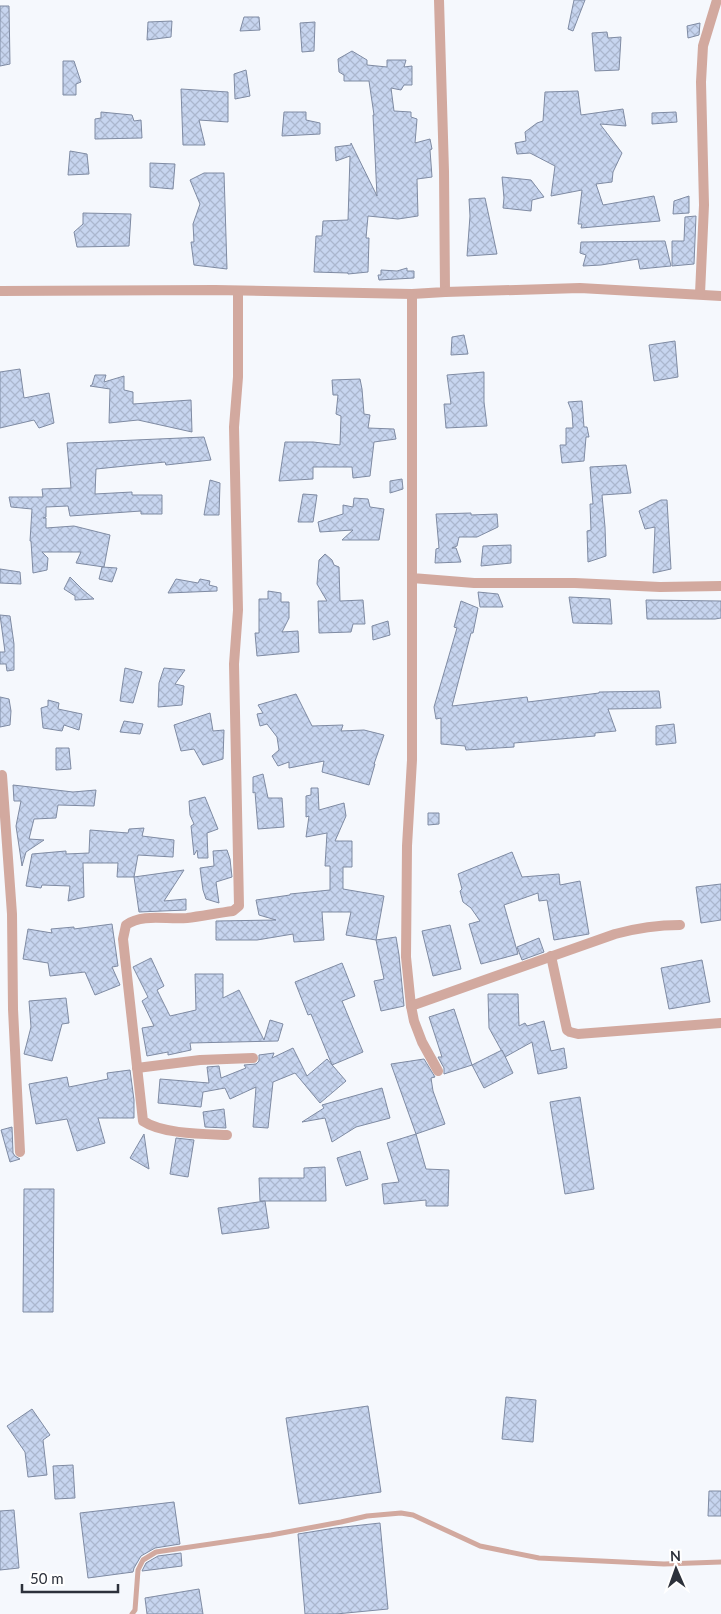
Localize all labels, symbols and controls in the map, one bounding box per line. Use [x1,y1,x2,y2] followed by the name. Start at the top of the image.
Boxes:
[651,1544,701,1594] north arrow
[670,1547,681,1564] text: N
[22,1562,119,1594] scale bar
[30,1569,64,1587] text: 50 m

